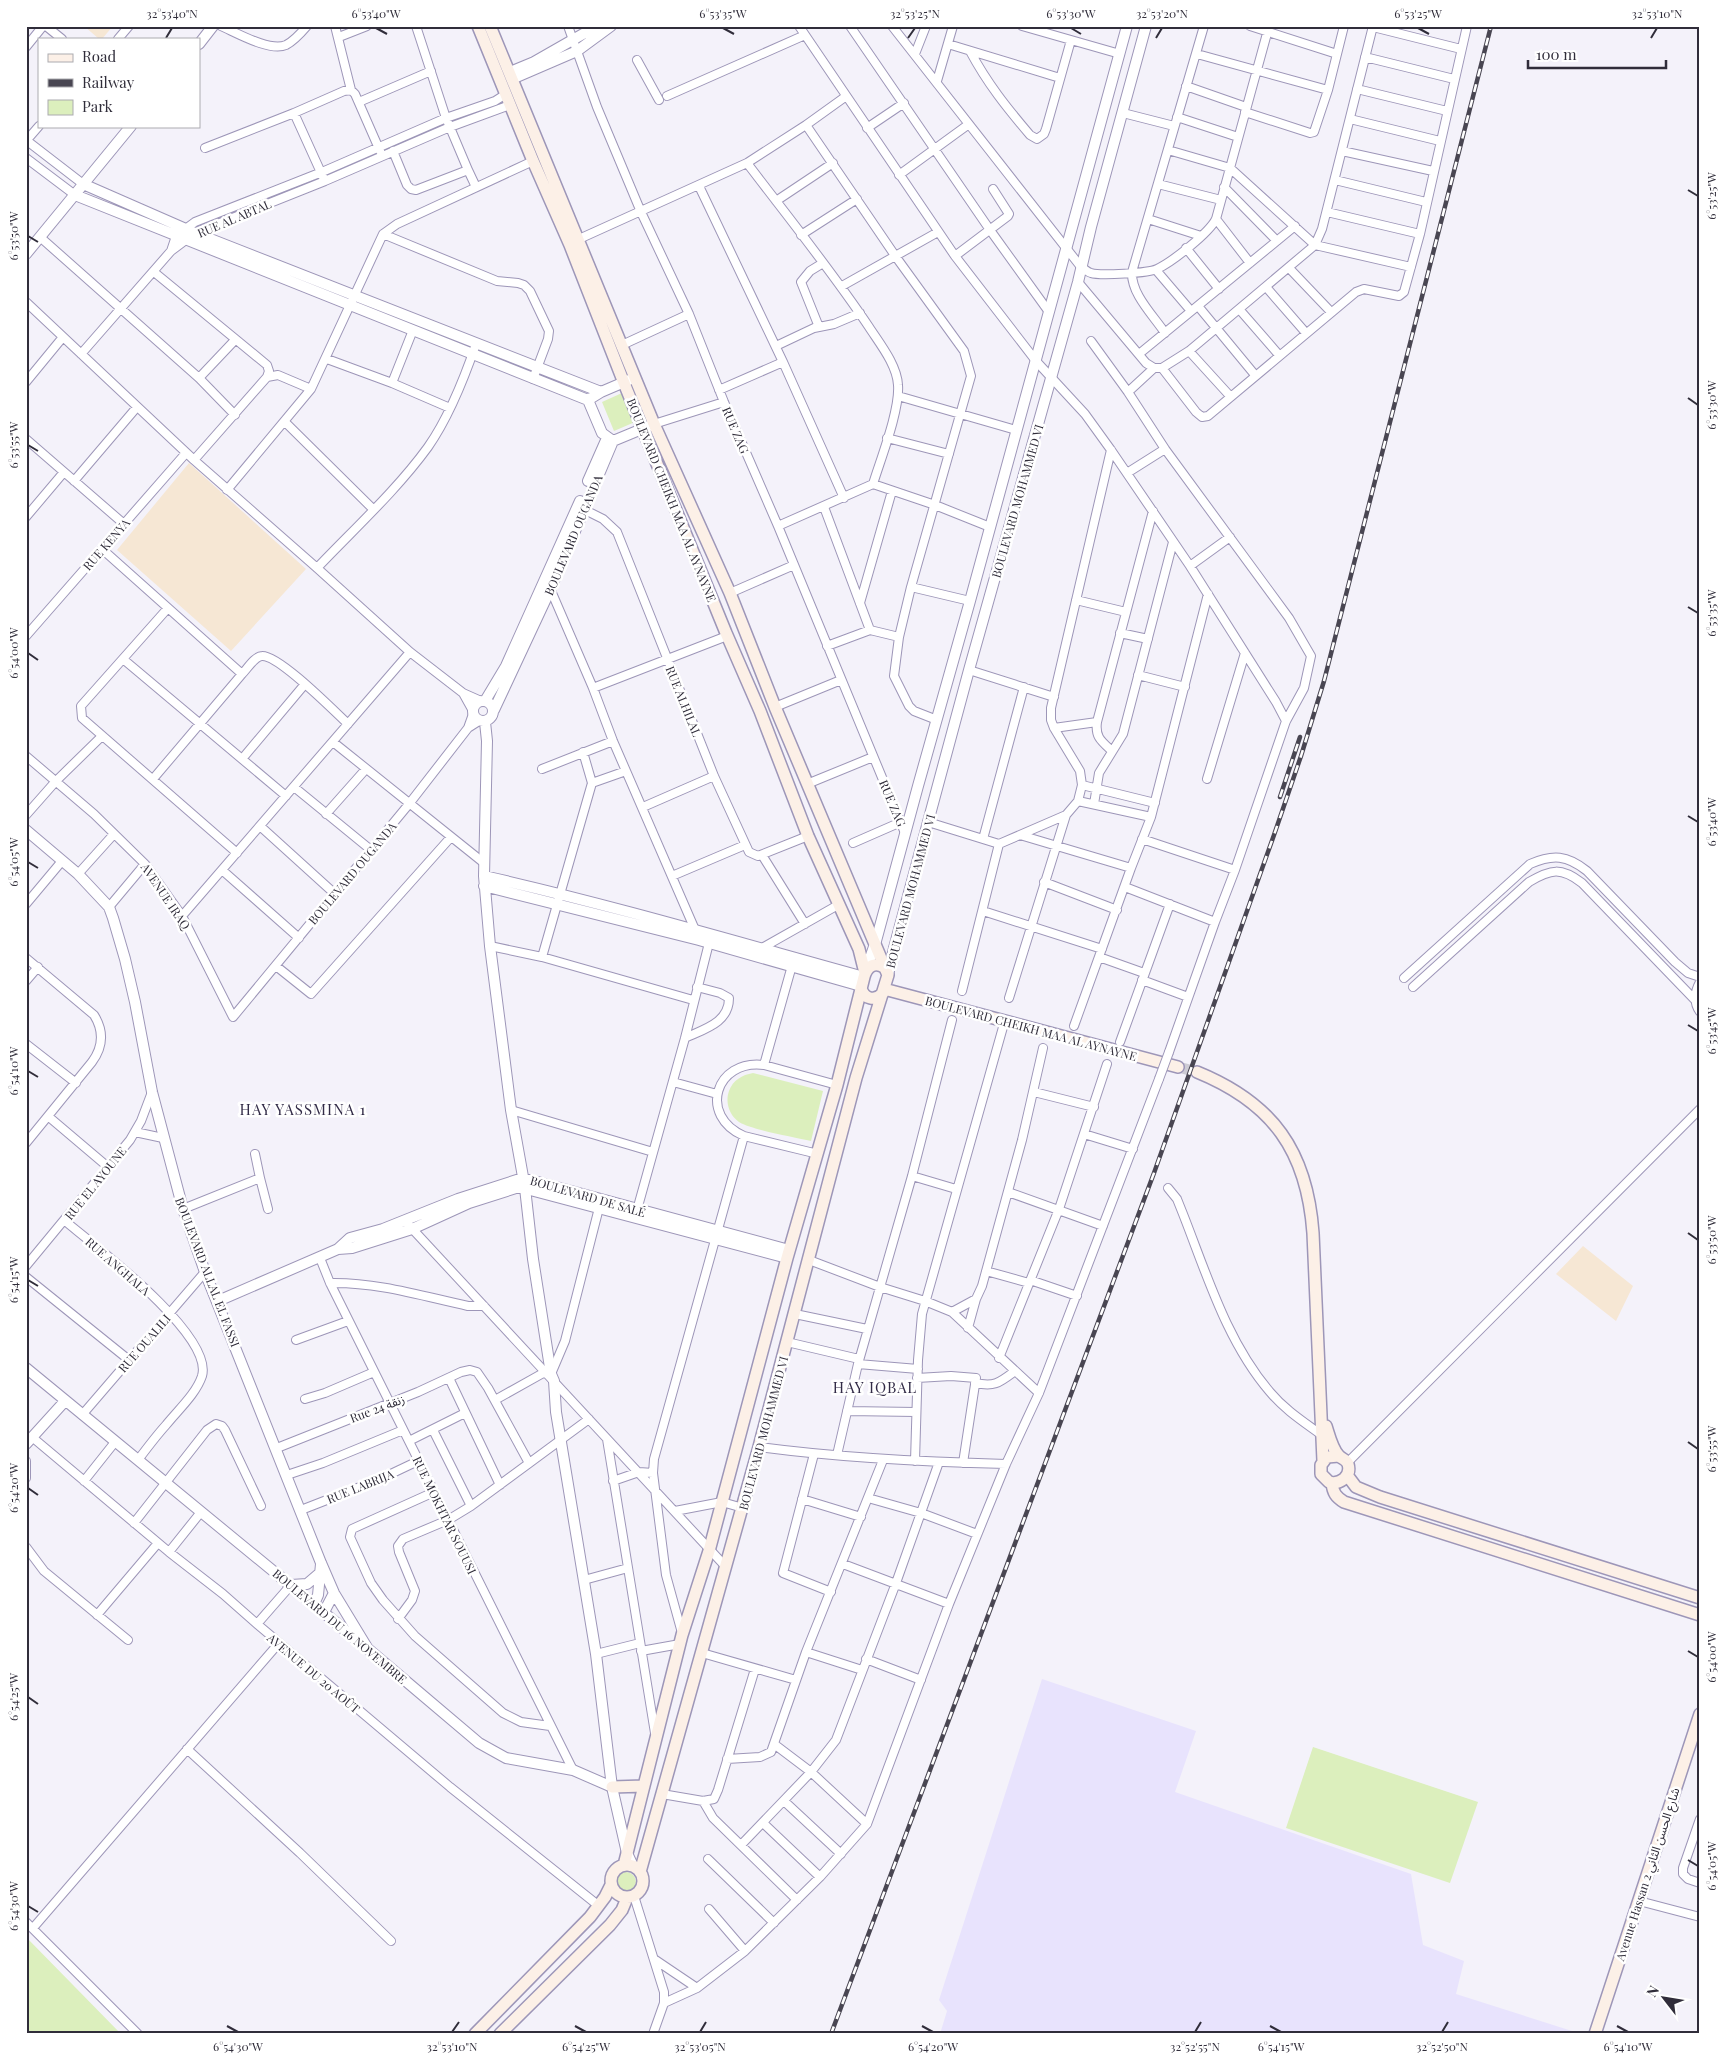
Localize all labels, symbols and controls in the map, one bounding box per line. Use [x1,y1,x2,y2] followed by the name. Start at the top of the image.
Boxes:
[146,5,198,21] text: 32°53'40"N
[351,5,401,21] text: 6°53'40"W
[699,5,747,21] text: 6°53'35"W
[890,5,941,21] text: 32°53'25"N
[1046,5,1096,21] text: 6°53'30"W
[1136,5,1189,21] text: 32°53'20"N
[1394,5,1442,21] text: 6°53'25"W
[1632,5,1683,21] text: 32°53'10"N
[38,38,200,128] legend
[1528,38,1666,70] scale bar
[1536,44,1577,64] text: 100 m
[82,46,116,66] text: Road
[82,72,135,92] text: Railway
[82,96,114,116] text: Park
[1703,172,1719,220] text: 6°53'25"W
[195,195,273,241] street label: RUE AL ABTAL
[5,211,21,261] text: 6°53'50"W
[1703,380,1719,430] text: 6°53'30"W
[624,396,720,604] street label: BOULEVARD CHEIKH MAA AL AYNAYNE
[719,404,753,456] street label: RUE ZAG
[5,421,21,468] text: 6°53'55"W
[987,422,1047,580] street label: BOULEVARD MOHAMMED VI
[540,472,606,598] street label: BOULEVARD OUGANDA
[79,514,133,573] street label: RUE KENYA
[1703,589,1719,637] text: 6°53'35"W
[5,627,21,679] text: 6°54'00"W
[663,663,705,739] street label: RUE ALHILAL
[876,777,910,829] street label: RUE ZAG
[1703,797,1719,847] text: 6°53'40"W
[882,812,938,970] street label: BOULEVARD MOHAMMED VI
[304,818,400,928] street label: BOULEVARD OUGANDA
[5,837,21,887] text: 6°54'05"W
[137,859,195,933] street label: AVENUE IRAQ
[923,992,1139,1064] street label: BOULEVARD CHEIKH MAA AL AYNAYNE
[1703,1007,1719,1054] text: 6°53'45"W
[5,1046,21,1095] text: 6°54'10"W
[240,1099,366,1119] district label: HAY YASSMINA 1
[61,1143,129,1223] street label: RUE EL AYOUNE
[528,1172,648,1220] street label: BOULEVARD DE SALÉ
[172,1195,244,1349] street label: BOULEVARD ALLAL EL FASSI
[1703,1215,1719,1265] text: 6°53'50"W
[82,1233,154,1299] street label: RUE ANGHALA
[5,1257,21,1303] text: 6°54'15"W
[114,1310,174,1376] street label: RUE OUALILI
[735,1354,791,1512] street label: BOULEVARD MOHAMMED VI
[833,1377,917,1397] district label: HAY IQBAL
[347,1390,407,1426] street label: Rue 24 زنقة
[1703,1425,1719,1472] text: 6°53'55"W
[409,1453,481,1577] street label: RUE MOKHTAR SOUUSI
[5,1463,21,1513] text: 6°54'20"W
[324,1465,396,1507] street label: RUE LABRIJA
[269,1565,411,1687] street label: BOULEVARD DU 16 NOVEMBRE
[264,1629,364,1717] street label: AVENUE DU 20 AOÛT
[1703,1631,1719,1683] text: 6°54'00"W
[5,1673,21,1721] text: 6°54'25"W
[1611,1785,1685,1964] street label: Avenue Hassan 2 شارع الحسن الثاني
[1703,1841,1719,1891] text: 6°54'05"W
[5,1881,21,1931] text: 6°54'30"W
[1638,1972,1688,2022] north arrow
[1642,1982,1663,2000] text: N
[213,2038,263,2054] text: 6°54'30"W
[427,2038,478,2054] text: 32°53'10"N
[562,2038,610,2054] text: 6°54'25"W
[674,2038,726,2054] text: 32°53'05"N
[908,2038,958,2054] text: 6°54'20"W
[1170,2038,1220,2054] text: 32°52'55"N
[1258,2038,1304,2054] text: 6°54'15"W
[1416,2038,1468,2054] text: 32°52'50"N
[1604,2038,1653,2054] text: 6°54'10"W

